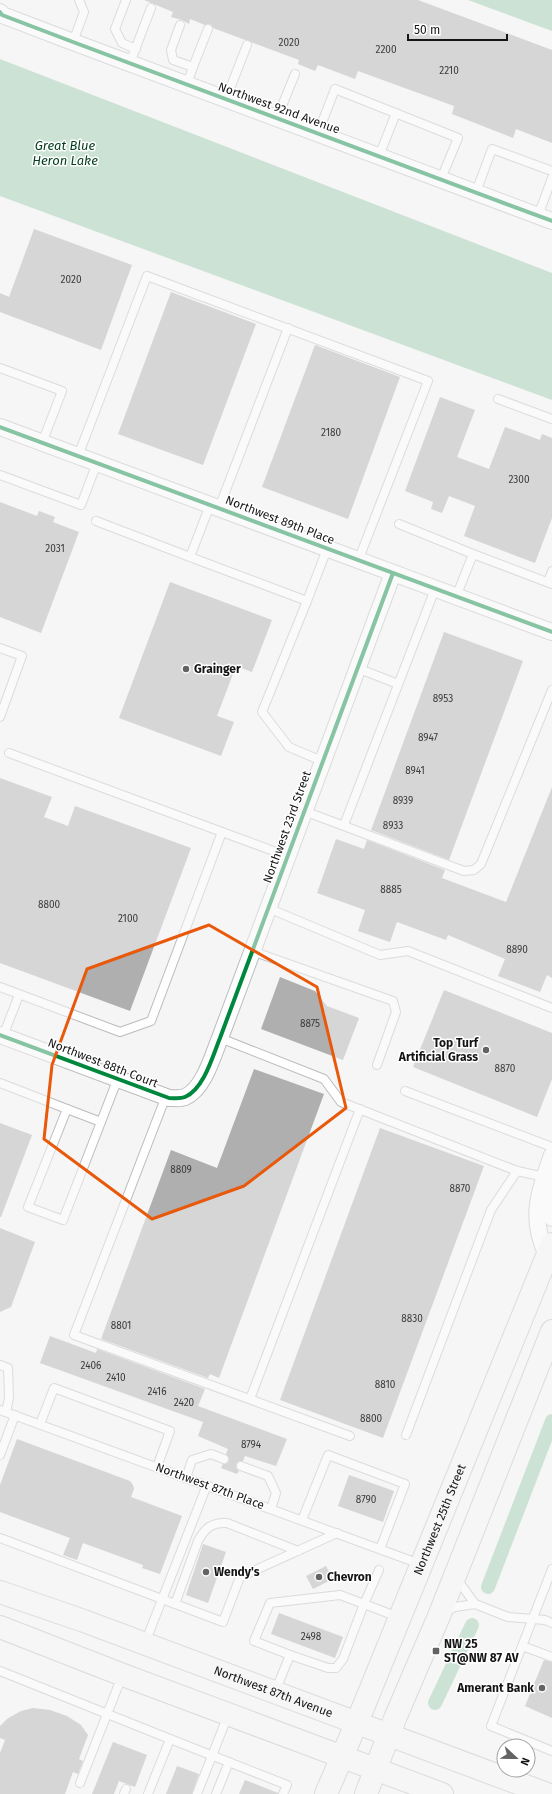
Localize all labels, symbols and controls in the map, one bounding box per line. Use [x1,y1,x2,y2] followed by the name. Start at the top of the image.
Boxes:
[408,16,507,42] scale bar
[414,23,440,37] text: 50 m
[279,37,300,49] house number: 2020
[375,44,397,56] house number: 2200
[439,65,459,77] house number: 2210
[216,79,342,137] street label: Northwest 92nd Avenue
[32,138,98,168] water label: Great Blue Heron Lake
[61,274,82,286] house number: 2020
[321,427,341,439] house number: 2180
[508,474,530,486] house number: 2300
[224,493,336,547] street label: Northwest 89th Place
[45,543,65,555] house number: 2031
[194,662,241,676] place label: Grainger
[181,664,191,674] marker: Grainger
[433,693,453,705] house number: 8953
[418,732,439,744] house number: 8947
[405,765,425,777] house number: 8941
[260,768,314,885] street label: Northwest 23rd Street
[393,795,413,807] house number: 8939
[383,820,403,832] house number: 8933
[380,884,402,896] house number: 8885
[38,899,61,911] house number: 8800
[118,913,139,925] house number: 2100
[506,944,528,956] house number: 8890
[300,1018,320,1030] house number: 8875
[46,1036,161,1091] street label: Northwest 88th Court
[398,1036,480,1064] place label: Top Turf Artificial Grass
[481,1045,491,1055] marker: Top Turf Artificial Grass
[495,1063,516,1075] house number: 8870
[170,1164,192,1176] house number: 8809
[450,1183,471,1195] house number: 8870
[401,1313,423,1325] house number: 8830
[111,1320,131,1332] house number: 8801
[81,1360,101,1372] house number: 2406
[106,1372,126,1384] house number: 2410
[375,1379,396,1391] house number: 8810
[147,1386,167,1398] house number: 2416
[174,1397,195,1409] house number: 2420
[360,1413,383,1425] house number: 8800
[241,1439,262,1451] house number: 8794
[154,1460,266,1512] street label: Northwest 87th Place
[411,1461,469,1577] street label: Northwest 25th Street
[356,1494,377,1506] house number: 8790
[214,1565,260,1579] place label: Wendy's
[201,1567,211,1577] marker: Wendy's
[327,1570,372,1584] place label: Chevron
[314,1572,324,1582] marker: Chevron
[301,1631,322,1643] house number: 2498
[444,1637,520,1665] place label: NW 25 ST@NW 87 AV
[431,1646,441,1656] marker: NW 25 ST@NW 87 AV
[212,1663,335,1720] street label: Northwest 87th Avenue
[456,1681,534,1695] place label: Amerant Bank
[537,1683,547,1693] marker: Amerant Bank
[496,1738,536,1778] north arrow
[517,1756,532,1767] text: N

